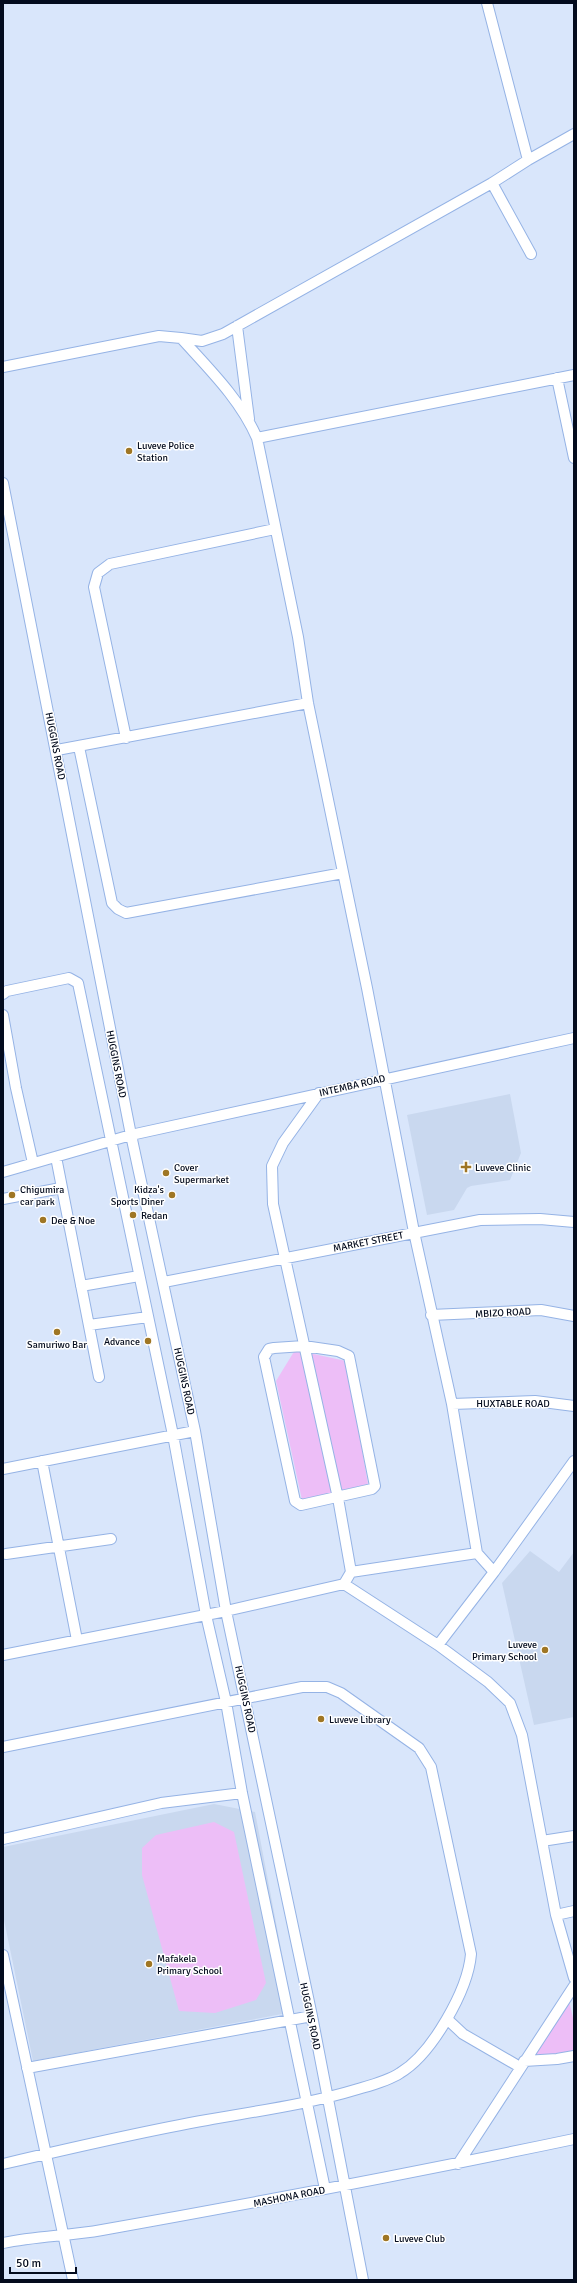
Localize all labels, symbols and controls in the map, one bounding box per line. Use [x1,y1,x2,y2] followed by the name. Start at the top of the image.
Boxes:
[137,440,194,464] place label: Luveve Police Station
[124,446,134,456] marker: Luveve Police Station
[43,711,67,781] street label: HUGGINS ROAD
[104,1029,128,1099] street label: HUGGINS ROAD
[318,1073,387,1099] street label: INTEMBA ROAD
[460,1161,472,1173] marker: Luveve Clinic
[174,1162,230,1186] place label: Cover Supermarket
[475,1162,531,1174] place label: Luveve Clinic
[161,1168,171,1178] marker: Cover Supermarket
[20,1184,64,1208] place label: Chigumira car park
[111,1184,165,1208] place label: Kidza's Sports Diner
[7,1190,17,1200] marker: Chigumira car park
[167,1190,177,1200] marker: Kidza's Sports Diner
[128,1210,138,1220] marker: Redan
[141,1210,168,1222] place label: Redan
[38,1215,48,1225] marker: Dee & Noe
[51,1215,95,1227] place label: Dee & Noe
[332,1229,404,1255] street label: MARKET STREET
[475,1306,531,1320] street label: MBIZO ROAD
[52,1327,62,1337] marker: Samuriwo Bar
[104,1336,140,1348] place label: Advance
[143,1336,153,1346] marker: Advance
[27,1339,87,1351] place label: Samuriwo Bar
[171,1346,197,1416] street label: HUGGINS ROAD
[476,1398,550,1410] street label: HUXTABLE ROAD
[472,1639,537,1663] place label: Luveve Primary School
[540,1645,550,1655] marker: Luveve Primary School
[232,1664,258,1734] street label: HUGGINS ROAD
[316,1714,326,1724] marker: Luveve Library
[329,1714,391,1726] place label: Luveve Library
[157,1953,222,1977] place label: Mafakela Primary School
[144,1959,154,1969] marker: Mafakela Primary School
[297,1981,323,2051] street label: HUGGINS ROAD
[252,2184,326,2210] street label: MASHONA ROAD
[381,2233,391,2243] marker: Luveve Club
[394,2233,445,2245] place label: Luveve Club
[10,2249,76,2275] scale bar
[16,2256,41,2271] text: 50 m

